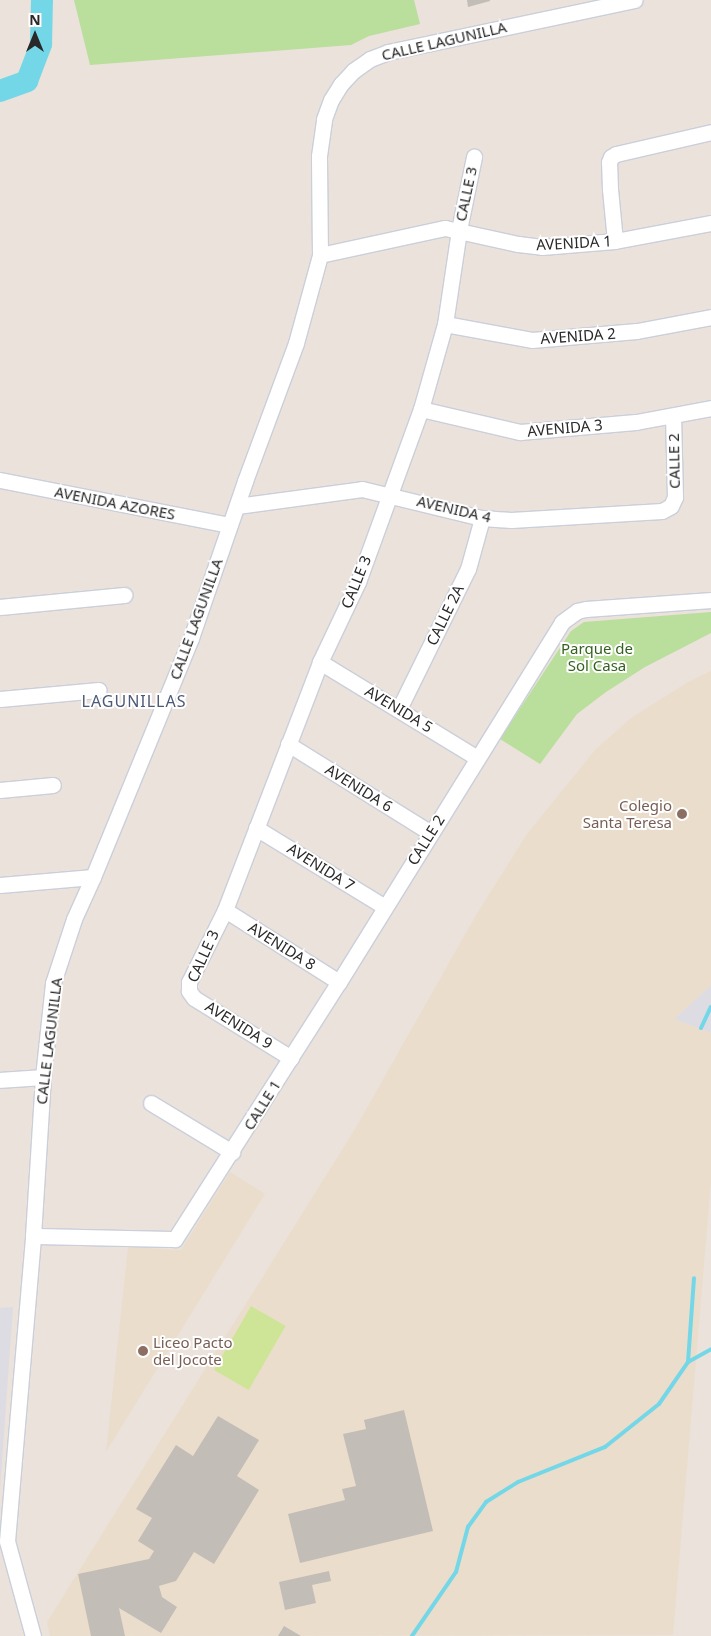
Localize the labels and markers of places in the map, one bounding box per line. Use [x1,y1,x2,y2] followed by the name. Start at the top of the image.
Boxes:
[583,796,672,831] place label: Colegio Santa Teresa
[676,808,688,820] marker: Colegio Santa Teresa
[153,1333,233,1368] place label: Liceo Pacto del Jocote
[137,1345,149,1357] marker: Liceo Pacto del Jocote

